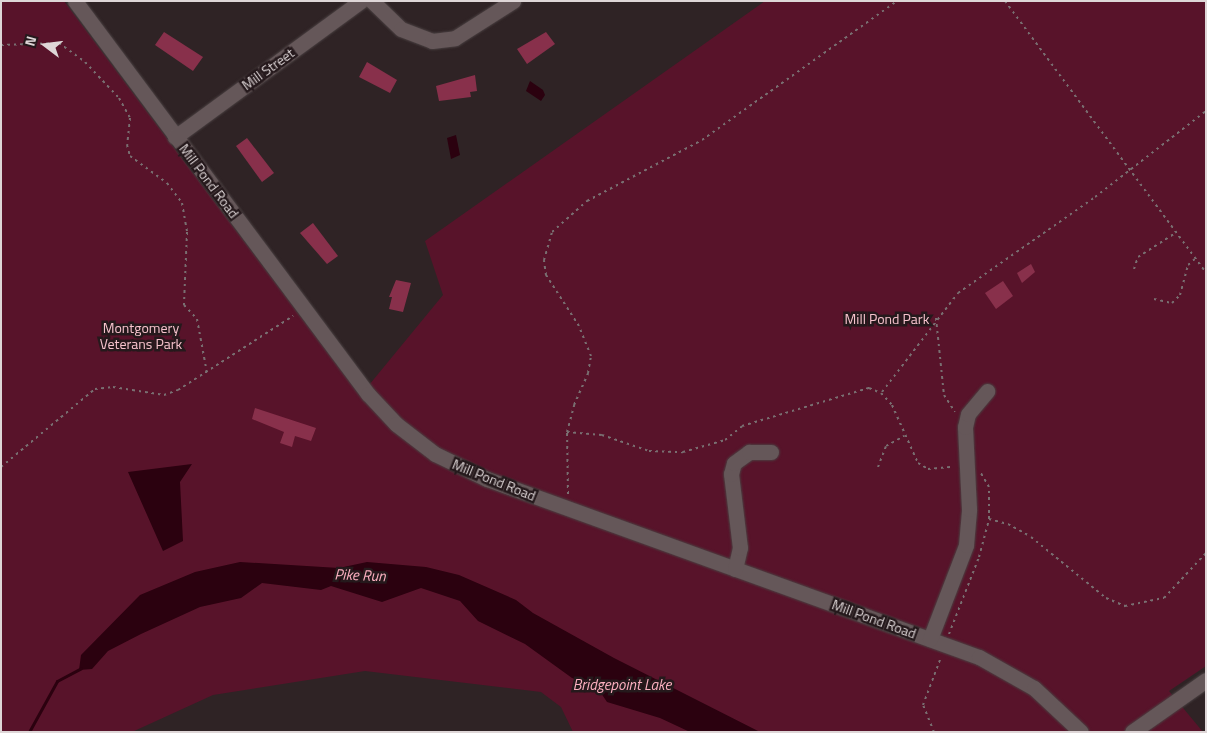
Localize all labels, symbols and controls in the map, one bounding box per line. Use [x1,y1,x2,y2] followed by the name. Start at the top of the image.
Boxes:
[20,20,70,70] north arrow
[19,34,41,48] text: N
[239,44,297,94] street label: Mill Street
[176,141,242,221] street label: Mill Pond Road
[845,311,929,327] park label: Mill Pond Park
[100,320,182,352] park label: Montgomery Veterans Park
[450,456,538,504] street label: Mill Pond Road
[334,565,386,585] water label: Pike Run
[830,596,918,642] street label: Mill Pond Road
[573,676,671,694] water label: Bridgepoint Lake

